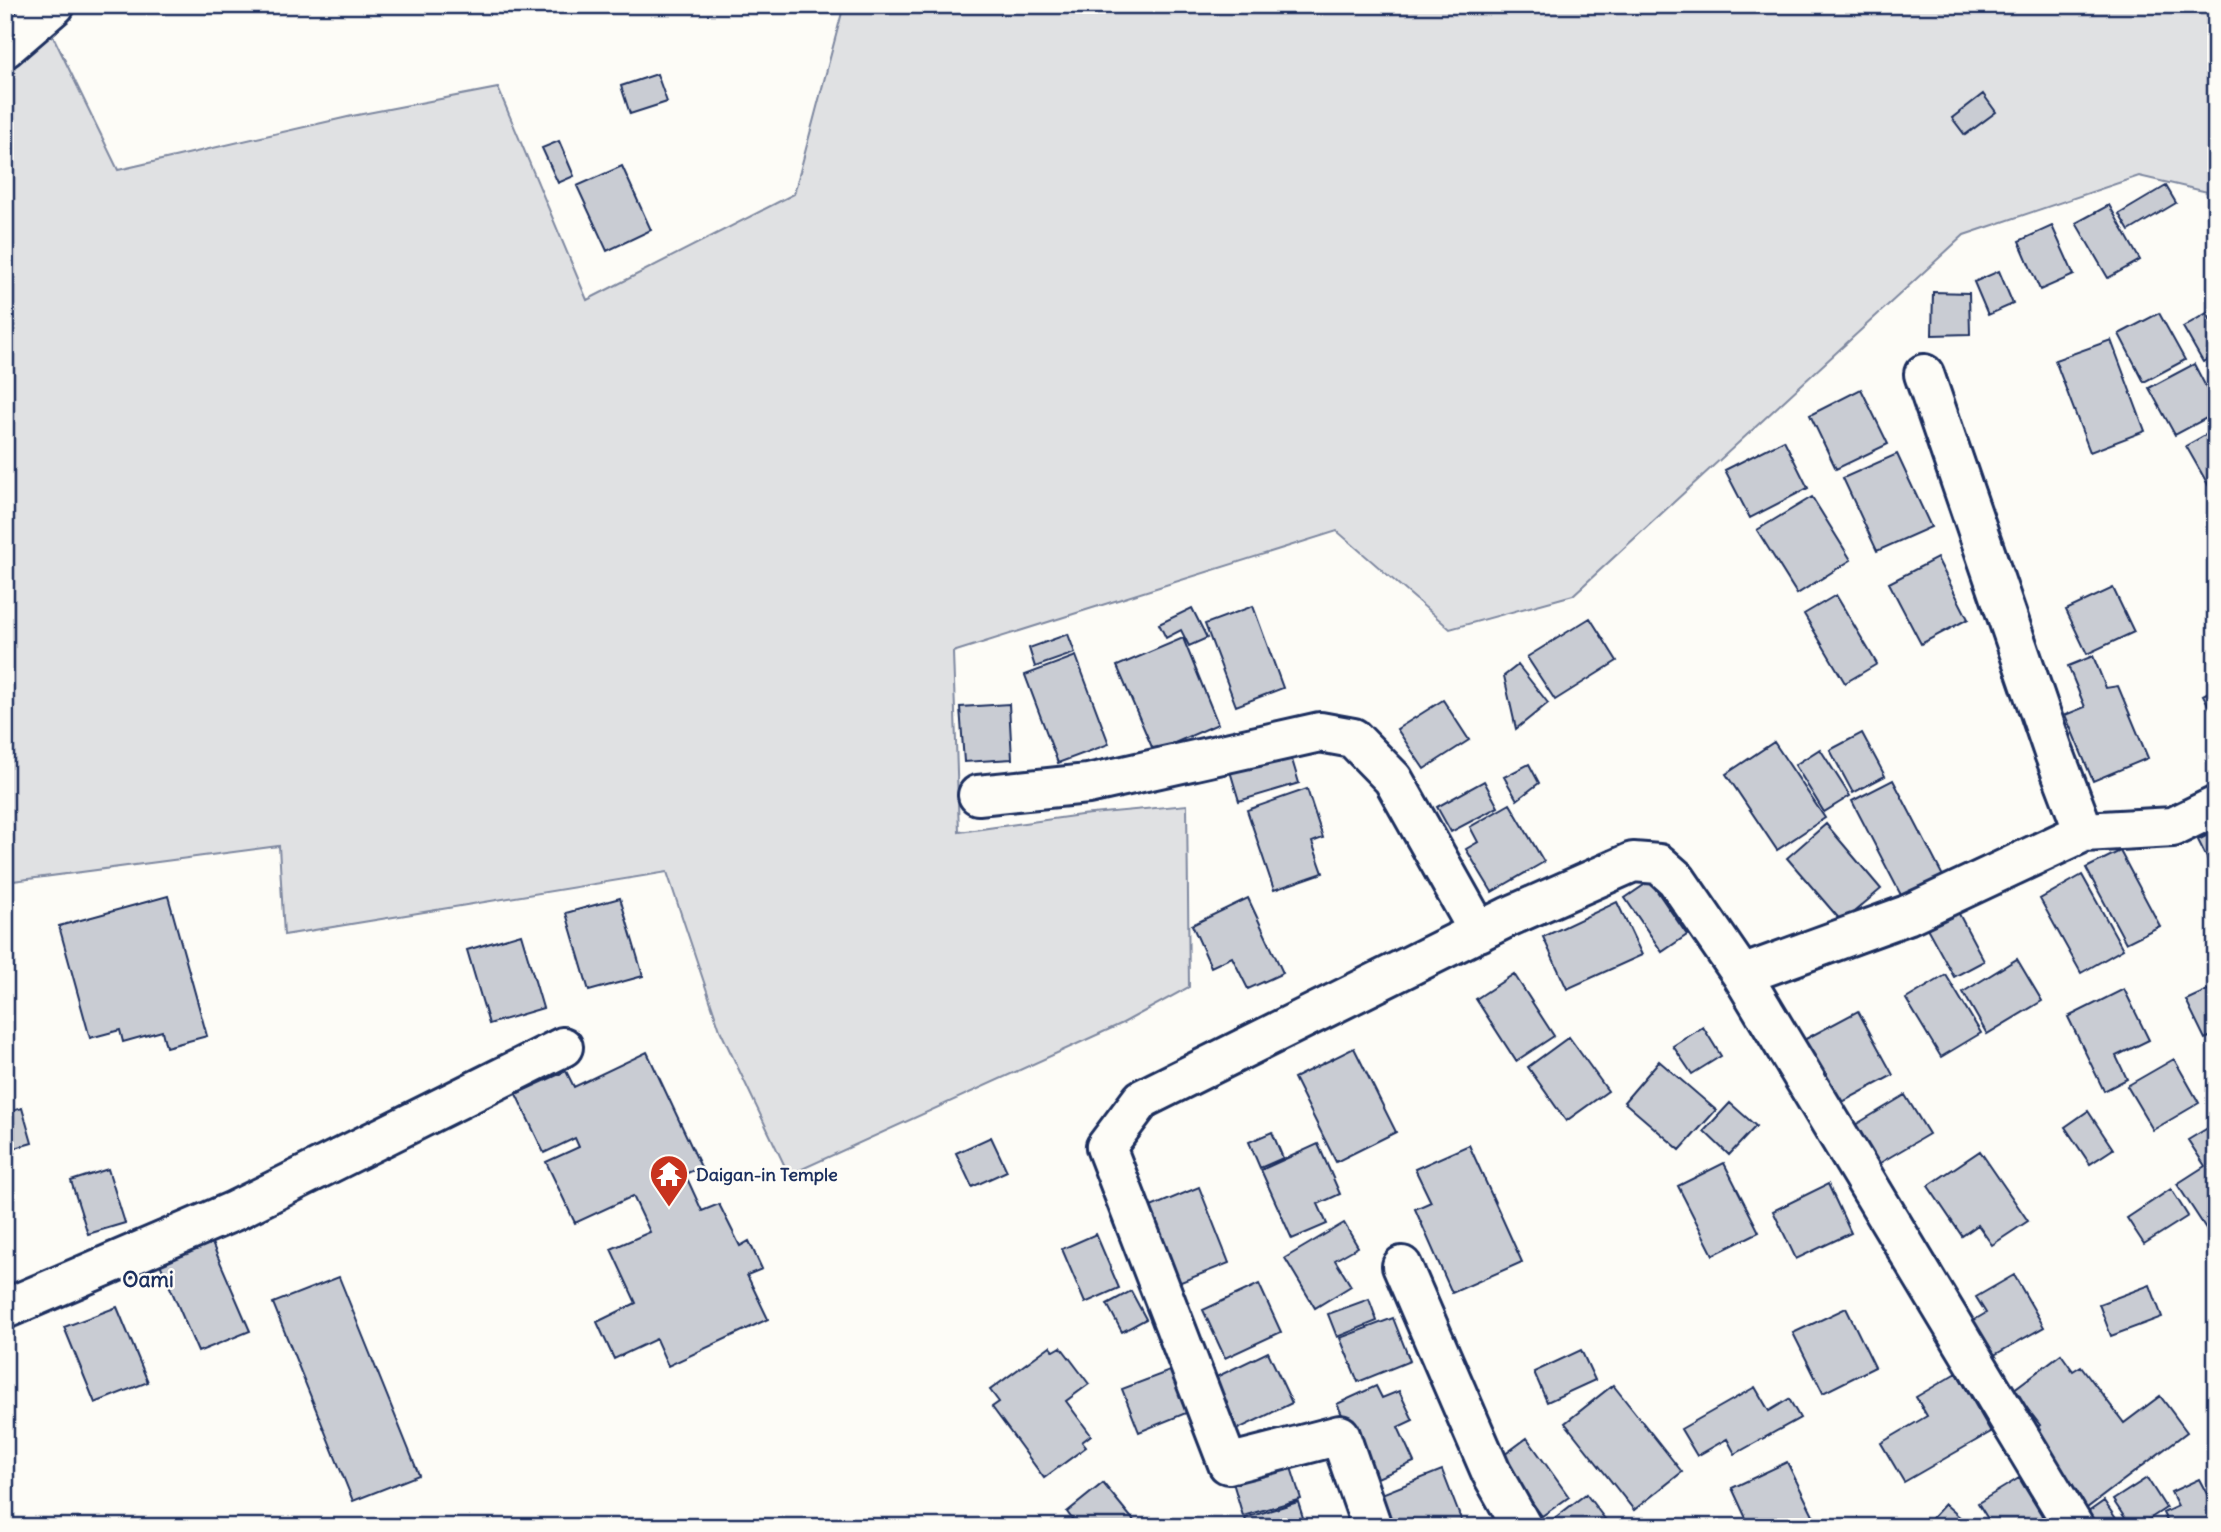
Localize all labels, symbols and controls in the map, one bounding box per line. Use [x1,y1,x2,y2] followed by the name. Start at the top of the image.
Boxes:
[648,1153,690,1208] temple icon: Daigan-in Temple
[696,1163,838,1186] place label: Daigan-in Temple
[122,1266,174,1293] district label: Oami

